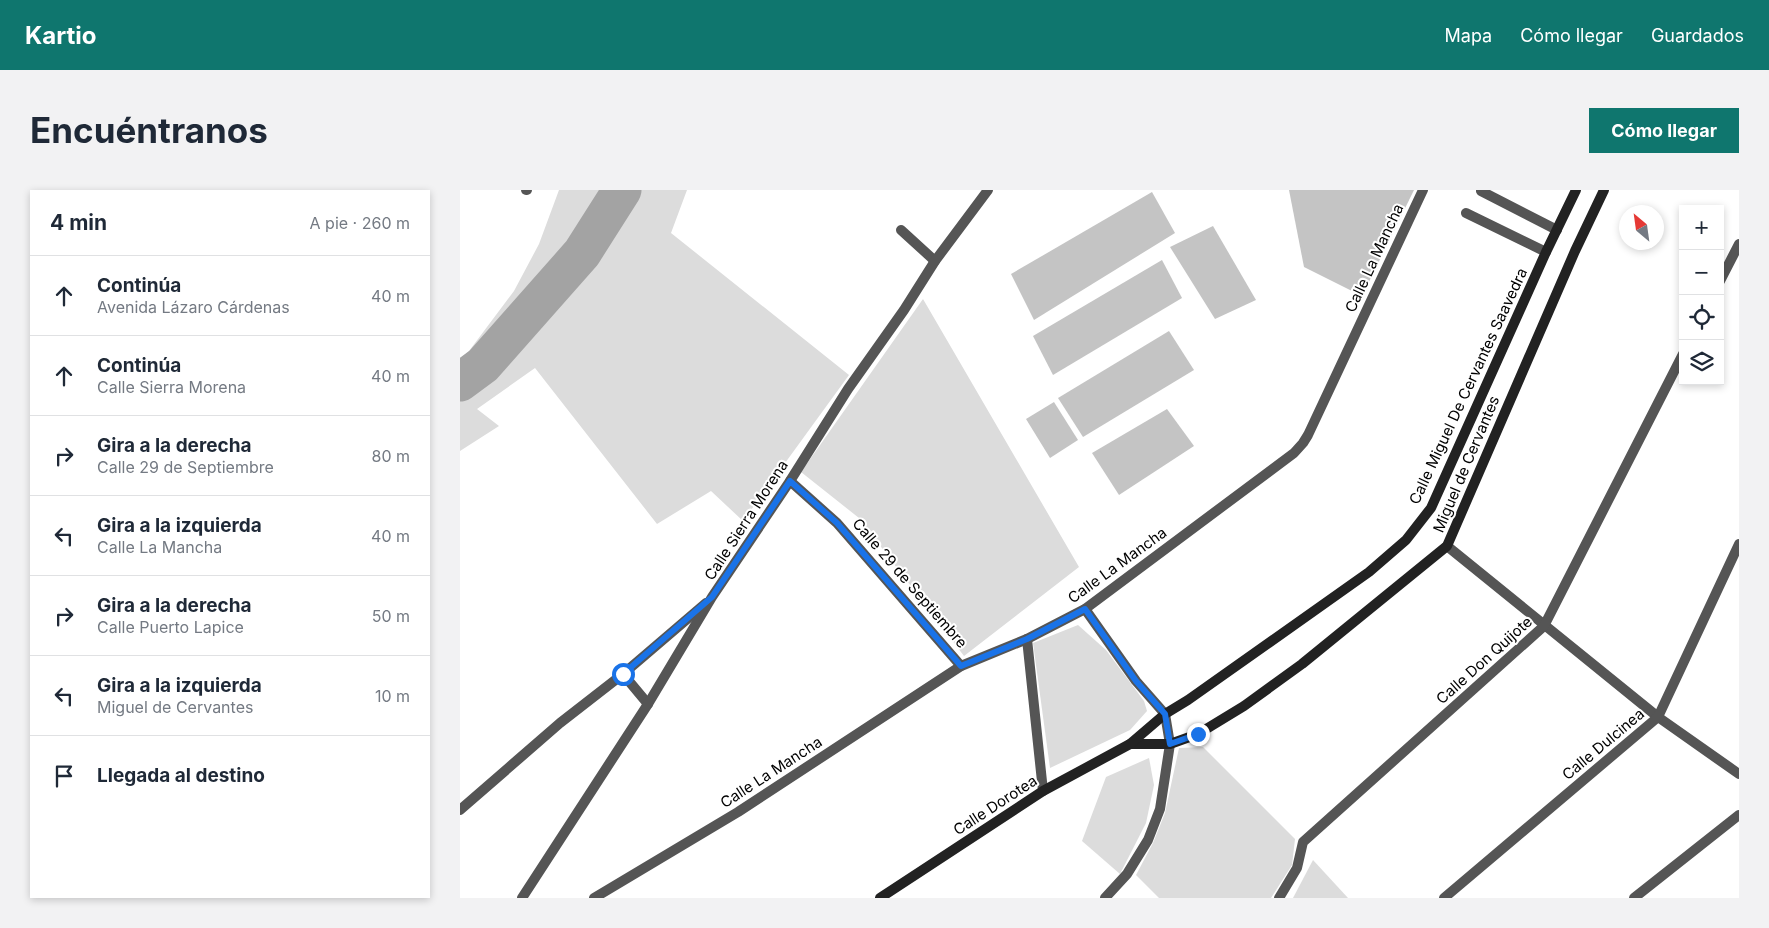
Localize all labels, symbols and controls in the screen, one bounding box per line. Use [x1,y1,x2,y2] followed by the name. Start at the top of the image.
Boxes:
[25,21,96,50] text: Kartio
[1445,25,1492,46] text: Mapa
[1520,25,1623,46] text: Cómo llegar
[1651,25,1744,46] text: Guardados
[1589,108,1739,153] button: Cómo llegar
[30,109,268,151] text: Encuéntranos
[1341,201,1407,315] street label: Calle La Mancha
[1619,205,1664,250] north arrow
[1679,205,1724,385] map controls
[1679,205,1724,250] button: +
[50,210,107,235] text: 4 min
[310,213,410,233] text: A pie · 260 m
[1679,250,1724,295] button: −
[1405,265,1531,507] street label: Calle Miguel De Cervantes Saavedra
[97,274,181,297] text: Continúa
[50,282,78,310] icon: ahead
[371,286,410,306] text: 40 m
[1679,295,1724,340] button: locate
[97,297,290,317] text: Avenida Lázaro Cárdenas
[1679,340,1724,385] button: layers
[97,354,181,377] text: Continúa
[50,362,78,390] icon: ahead
[371,366,410,386] text: 40 m
[97,377,246,397] text: Calle Sierra Morena
[1429,393,1503,535] street label: Miguel de Cervantes
[97,434,252,457] text: Gira a la derecha
[50,442,78,470] icon: right
[371,446,410,466] text: 80 m
[700,456,792,584] street label: Calle Sierra Morena
[97,457,274,477] text: Calle 29 de Septiembre
[97,514,262,537] text: Gira a la izquierda
[848,514,972,652] street label: Calle 29 de Septiembre
[50,522,78,550] icon: left
[1064,523,1170,607] street label: Calle La Mancha
[371,526,410,546] text: 40 m
[97,537,222,557] text: Calle La Mancha
[97,594,252,617] text: Gira a la derecha
[50,602,78,630] icon: right
[372,606,410,626] text: 50 m
[1432,612,1536,708] street label: Calle Don Quijote
[97,617,244,637] text: Calle Puerto Lapice
[612,663,635,686] route start
[97,674,262,697] text: Gira a la izquierda
[50,682,78,710] icon: left
[375,686,410,706] text: 10 m
[97,697,253,717] text: Miguel de Cervantes
[1558,704,1648,784] street label: Calle Dulcinea
[1187,723,1210,746] route end
[717,732,825,812] street label: Calle La Mancha
[50,762,78,790] icon: arrive
[97,764,265,787] text: Llegada al destino
[950,771,1040,839] street label: Calle Dorotea

